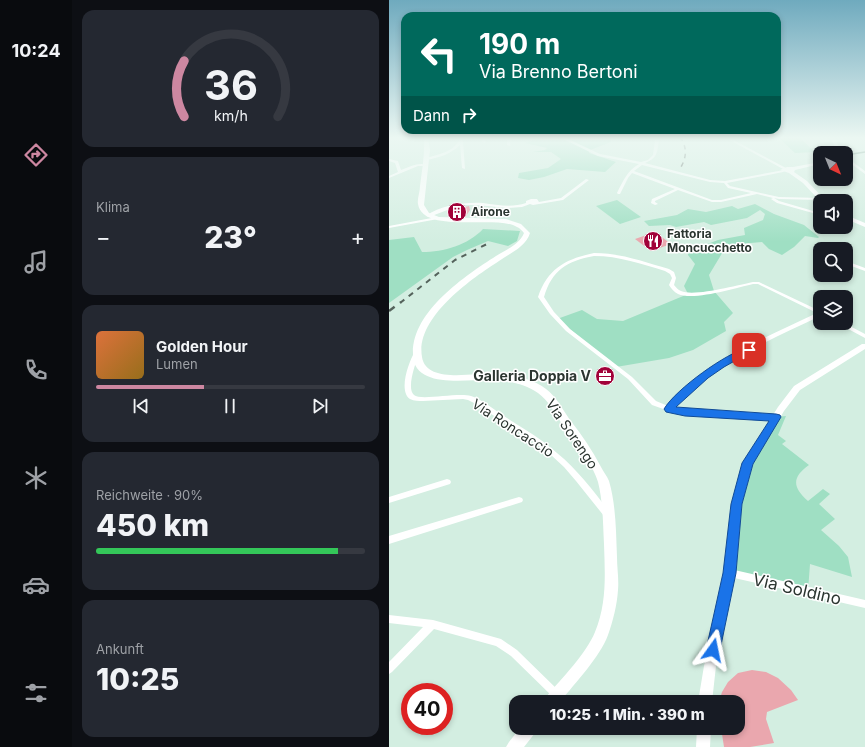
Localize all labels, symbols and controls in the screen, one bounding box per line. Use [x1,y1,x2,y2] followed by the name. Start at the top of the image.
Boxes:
[479,27,560,61] text: 190 m
[413,28,465,80] icon: left
[11,40,61,61] text: 10:24
[204,60,257,110] text: 36
[479,61,638,82] text: Via Brenno Bertoni
[458,104,480,126] icon: right
[214,106,247,123] text: km/h
[413,106,450,125] text: Dann
[22,141,50,169] icon: directions
[813,146,853,186] north arrow
[813,146,853,330] map controls
[813,194,853,234] button: sound
[96,199,130,215] text: Klima
[446,201,468,223] building icon: Airone
[471,204,510,219] place label: Airone
[204,219,257,255] text: 23°
[96,224,111,250] text: −
[350,224,365,250] text: +
[667,226,752,255] place label: Fattoria Moncucchetto
[642,230,664,252] restaurant icon: Fattoria Moncucchetto
[813,242,853,282] button: search
[22,248,50,276] icon: music
[813,290,853,330] button: layers
[732,333,766,367] pin
[156,337,248,356] text: Golden Hour
[738,339,760,361] icon: arrive
[22,356,50,384] icon: phone
[156,356,198,372] text: Lumen
[594,365,616,387] office icon: Galleria Doppia V
[473,367,592,384] place label: Galleria Doppia V
[130,395,152,417] icon: previous
[219,395,241,417] icon: pause
[309,395,331,417] icon: next
[469,395,557,460] street label: Via Roncaccio
[543,396,602,472] street label: Via Sorengo
[22,464,50,492] icon: climate
[96,487,203,503] text: Reichweite · 90%
[96,507,209,543] text: 450 km
[751,569,843,609] street label: Via Soldino
[22,571,50,599] icon: car
[692,629,734,671] position arrow
[96,641,144,657] text: Ankunft
[96,661,179,697] text: 10:25
[22,679,50,707] icon: filters
[401,683,453,735] speed limit sign: 40
[549,705,705,724] text: 10:25 · 1 Min. · 390 m

